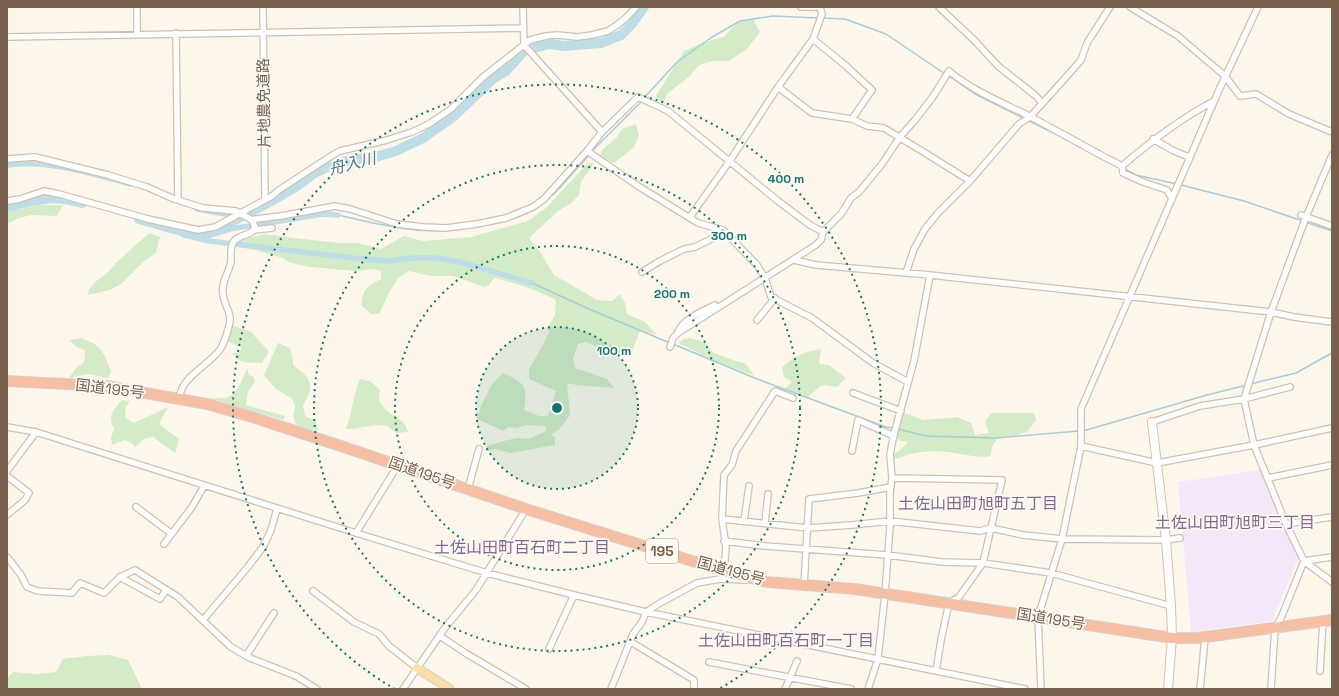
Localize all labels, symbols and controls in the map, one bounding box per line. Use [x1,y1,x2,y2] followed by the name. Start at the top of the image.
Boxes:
[253,58,274,148] street label: 片地農免道路
[326,147,380,179] water label: 舟入川
[768,171,804,187] text: 400 m
[711,228,747,244] text: 300 m
[654,286,690,302] text: 200 m
[597,343,631,359] text: 100 m
[74,375,146,402] street label: 国道195号
[550,401,564,415] centre of rings
[386,452,458,493] street label: 国道195号
[898,493,1058,514] district label: 土佐山田町旭町五丁目
[1155,512,1315,533] district label: 土佐山田町旭町三丁目
[434,537,610,558] district label: 土佐山田町百石町二丁目
[646,539,678,563] road number: 195
[695,552,767,589] street label: 国道195号
[1015,604,1087,633] street label: 国道195号
[698,630,874,651] district label: 土佐山田町百石町一丁目

